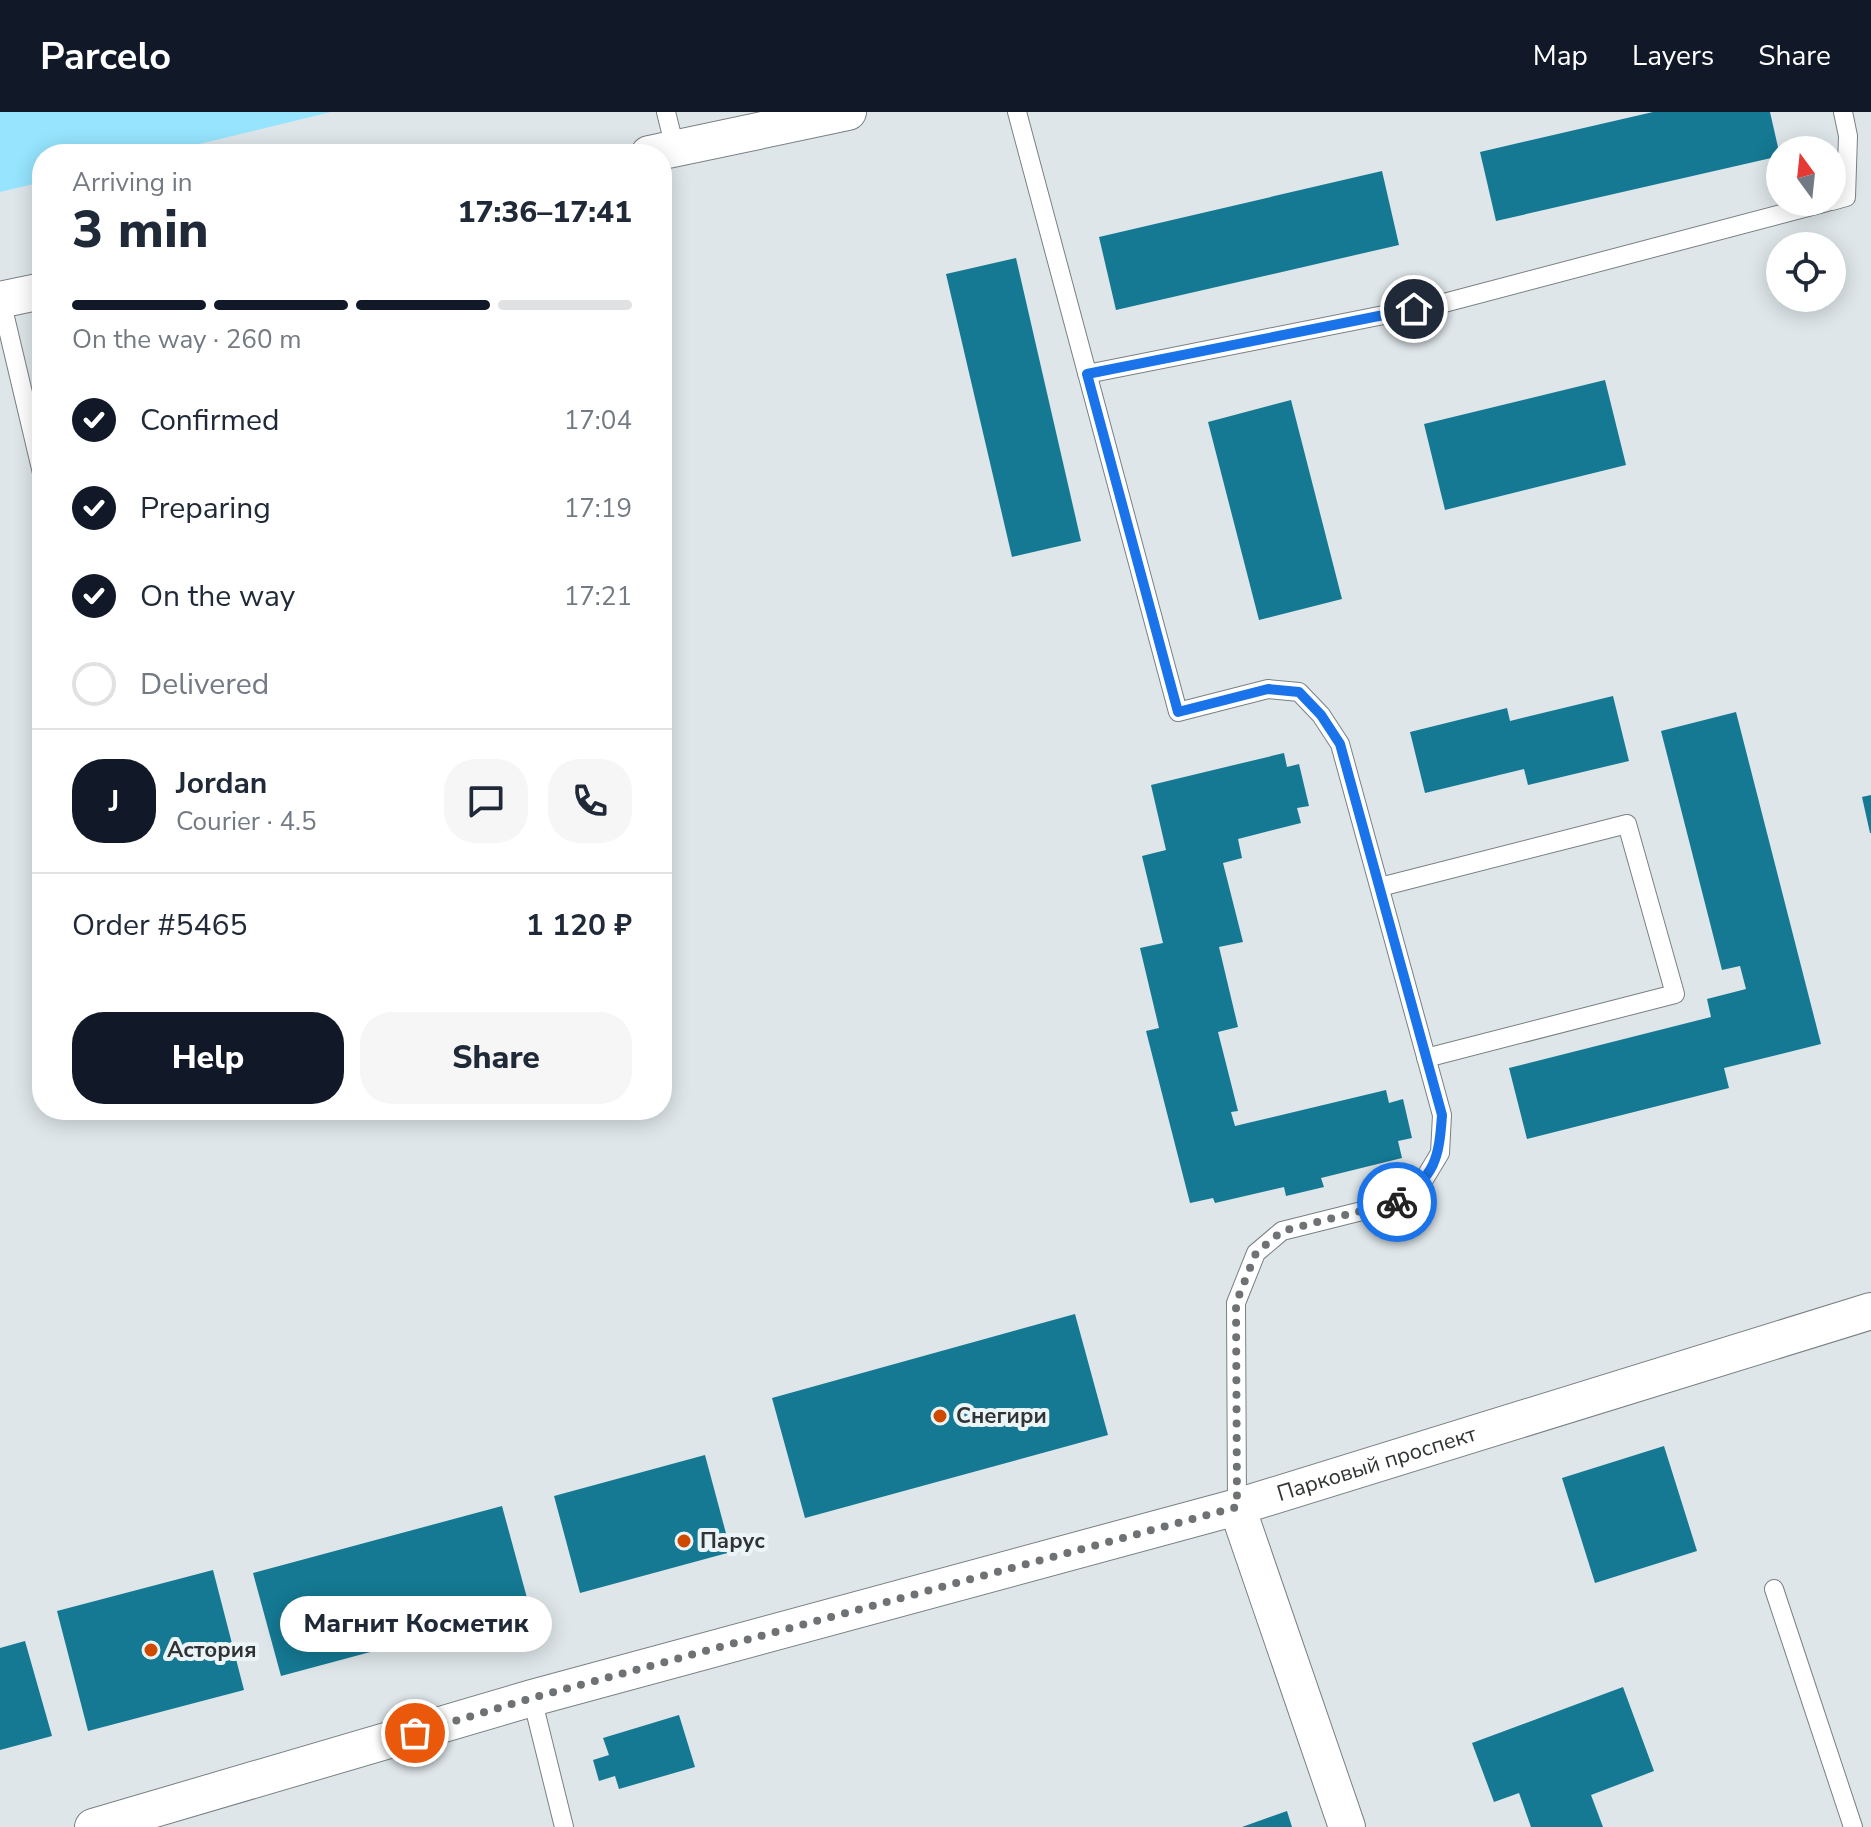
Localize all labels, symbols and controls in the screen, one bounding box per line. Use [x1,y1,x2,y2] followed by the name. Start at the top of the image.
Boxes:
[40,31,171,82] text: Parcelo
[1533,37,1588,75] text: Map
[1632,37,1714,75] text: Layers
[1758,37,1831,75] text: Share
[1766,136,1846,216] north arrow
[1766,136,1846,312] map controls
[72,165,193,200] text: Arriving in
[457,192,632,233] text: 17:36–17:41
[72,194,209,265] text: 3 min
[1766,232,1846,312] button: locate
[1380,275,1448,343] pin
[1392,287,1436,331] icon: home
[72,322,301,357] text: On the way · 260 m
[72,398,116,442] icon: check
[140,400,280,441] text: Confirmed
[564,403,632,438] text: 17:04
[72,486,116,530] icon: check
[140,488,271,529] text: Preparing
[564,491,632,526] text: 17:19
[72,574,116,618] icon: check
[140,576,295,617] text: On the way
[564,579,632,614] text: 17:21
[140,664,269,705] text: Delivered
[444,759,528,843] button: chat
[548,759,632,843] button: phone
[176,763,267,804] text: Jordan
[109,781,119,822] text: J
[176,804,317,839] text: Courier · 4.5
[72,905,247,946] text: Order #5465
[526,905,632,946] text: 1 120 ₽
[72,1012,344,1104] button: Help
[360,1012,632,1104] button: Share
[1357,1162,1437,1242] courier
[1375,1180,1419,1224] icon: bike
[956,1401,1047,1431] place label: Снегири
[931,1407,949,1425] marker: Снегири
[1273,1419,1480,1509] street label: Парковый проспект
[700,1526,765,1556] place label: Парус
[675,1532,693,1550] marker: Парус
[279,1597,551,1653] callout: Магнит Косметик
[303,1606,529,1641] text: Магнит Косметик
[167,1635,256,1665] place label: Астория
[142,1641,160,1659] marker: Астория
[381,1699,449,1767] pin
[393,1711,437,1755] icon: bag

